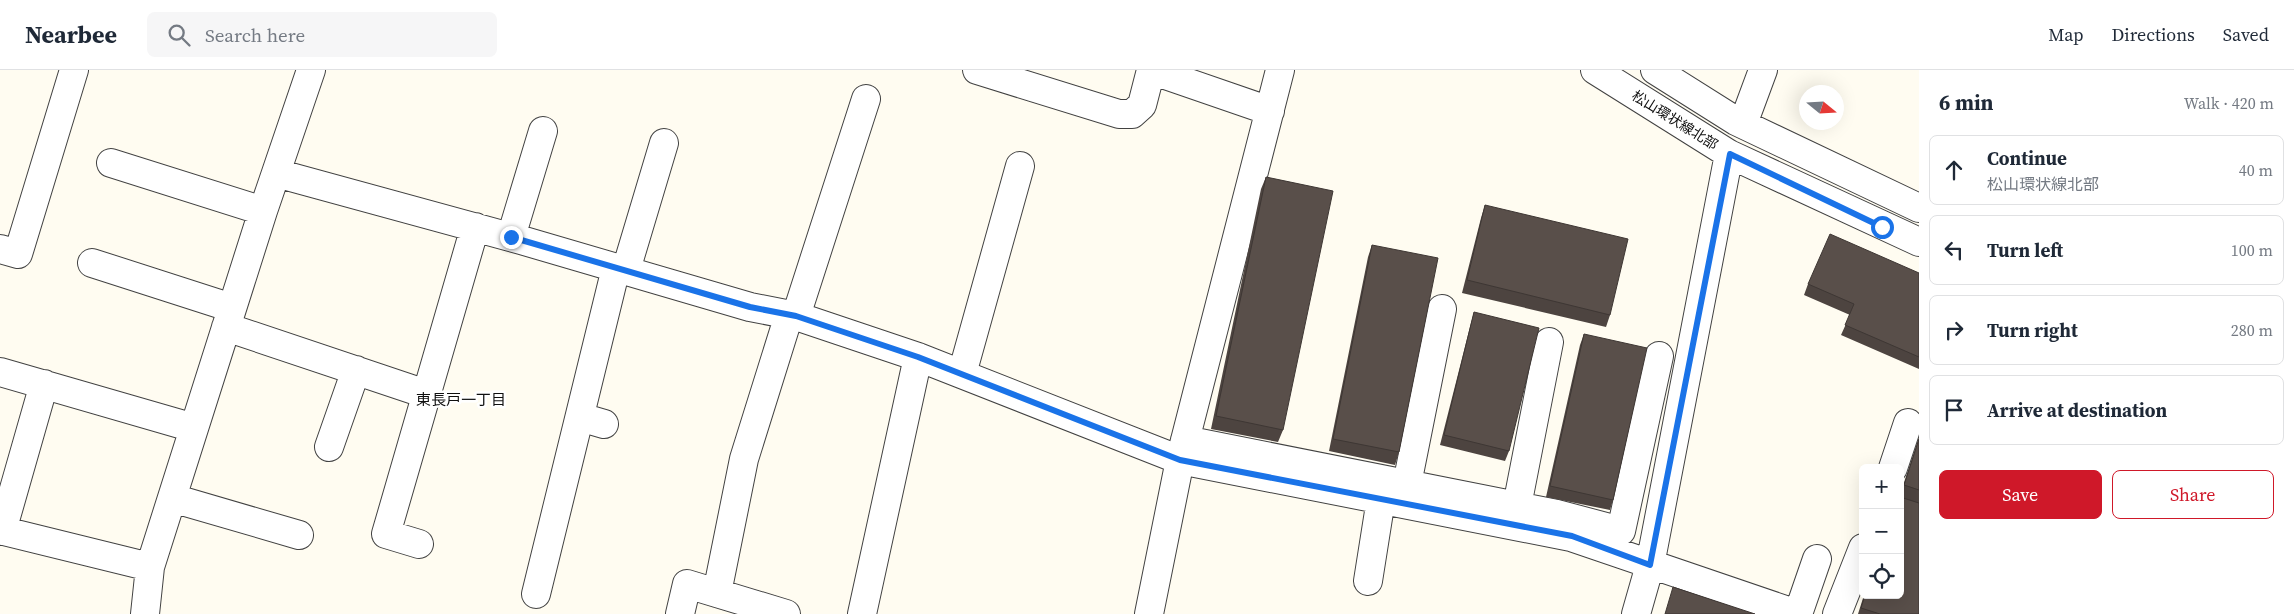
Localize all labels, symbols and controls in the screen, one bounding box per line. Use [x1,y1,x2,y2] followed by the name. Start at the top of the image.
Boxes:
[147,12,497,57] search box
[25,18,117,51] text: Nearbee
[165,21,193,49] icon: search
[205,22,305,48] text: Search here
[2048,22,2084,47] text: Map
[2112,22,2195,47] text: Directions
[2223,22,2269,47] text: Saved
[1799,85,1844,130] north arrow
[1628,86,1722,154] street label: 松山環状線北部
[1939,88,1994,117] text: 6 min
[2184,92,2274,114] text: Walk · 420 m
[1987,145,2067,171] text: Continue
[1940,156,1968,184] icon: ahead
[2239,159,2273,181] text: 40 m
[1987,173,2099,195] text: 松山環状線北部
[1871,216,1894,239] route start
[500,226,523,249] route end
[1940,236,1968,264] icon: left
[1987,237,2063,263] text: Turn left
[2231,239,2273,261] text: 100 m
[1940,316,1968,344] icon: right
[1987,317,2078,343] text: Turn right
[2231,319,2273,341] text: 280 m
[416,389,506,410] district label: 東長戸一丁目
[1940,396,1968,424] icon: arrive
[1987,397,2167,423] text: Arrive at destination
[1859,464,1904,599] map controls
[1859,464,1904,509] button: +
[1939,470,2102,519] button: Save
[2112,470,2274,519] button: Share
[1859,509,1904,554] button: −
[1859,554,1904,599] button: locate

